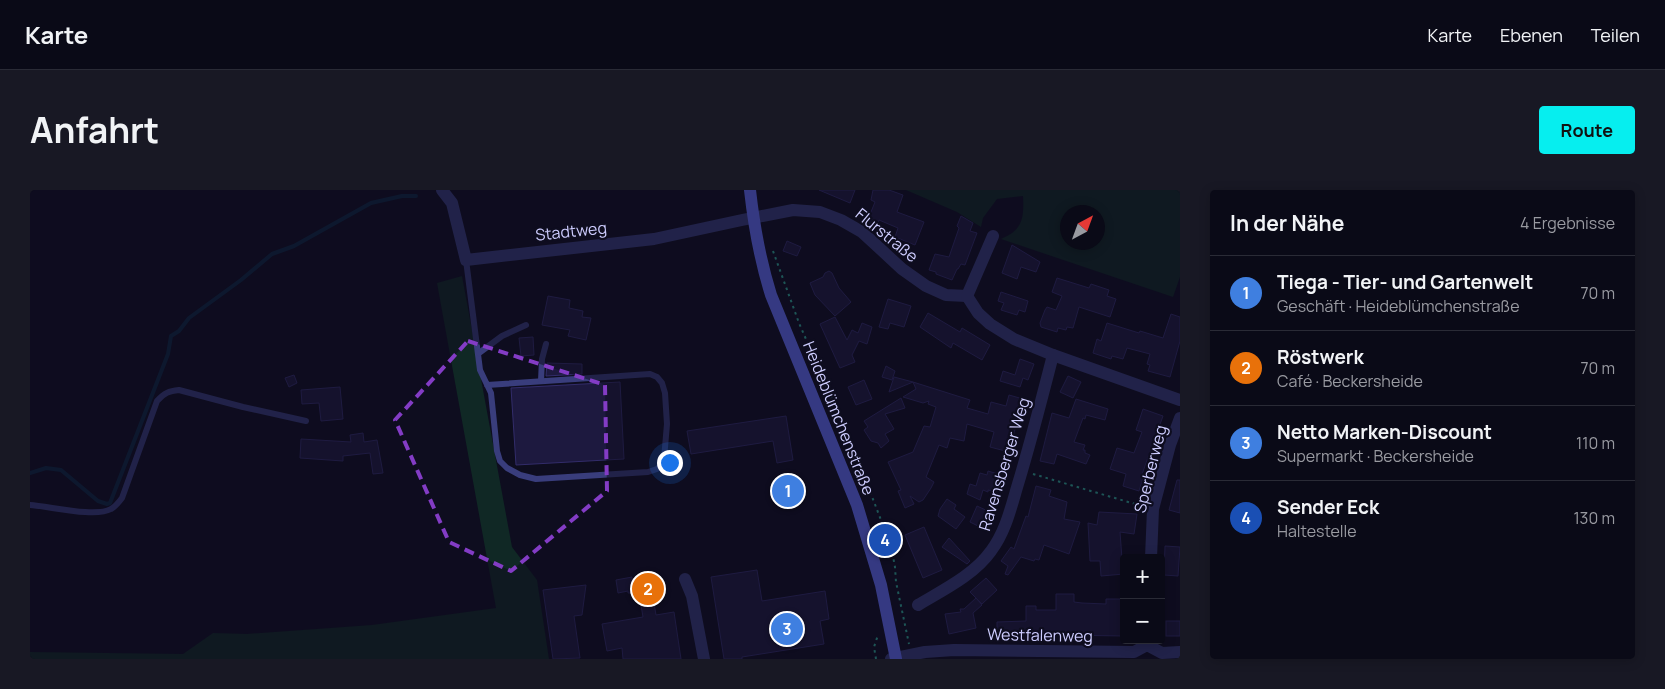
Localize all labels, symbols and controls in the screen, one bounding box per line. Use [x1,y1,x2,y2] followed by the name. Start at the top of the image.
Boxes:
[25,18,88,51] text: Karte
[1428,23,1472,47] text: Karte
[1500,23,1563,47] text: Ebenen
[1591,23,1640,47] text: Teilen
[30,106,159,154] text: Anfahrt
[1539,106,1635,154] button: Route
[851,203,923,267] street label: Flurstraße
[1060,205,1105,250] north arrow
[1230,209,1344,237] text: In der Nähe
[1520,212,1615,234] text: 4 Ergebnisse
[534,216,608,246] street label: Stadtweg
[1277,269,1533,295] text: Tiega - Tier- und Gartenwelt
[1242,282,1250,304] text: 1
[1580,282,1615,304] text: 70 m
[1277,295,1520,317] text: Geschäft · Heideblümchenstraße
[798,338,880,498] street label: Heideblümchenstraße
[1277,344,1364,370] text: Röstwerk
[1241,357,1251,379] text: 2
[1580,357,1615,379] text: 70 m
[1277,370,1423,392] text: Café · Beckersheide
[973,395,1035,533] street label: Ravensberger Weg
[1277,419,1492,445] text: Netto Marken-Discount
[1128,423,1172,515] street label: Sperberweg
[1241,432,1251,454] text: 3
[1576,432,1615,454] text: 110 m
[1277,445,1474,467] text: Supermarkt · Beckersheide
[657,450,683,476] your location
[772,472,804,510] pin: 1
[1277,494,1379,520] text: Sender Eck
[1241,507,1251,529] text: 4
[1573,507,1615,529] text: 130 m
[1277,520,1357,542] text: Haltestelle
[869,521,901,559] pin: 4
[1120,554,1165,644] map controls
[1120,554,1165,599] button: +
[632,570,664,608] pin: 2
[1120,599,1165,644] button: −
[771,610,803,648] pin: 3
[987,623,1093,647] street label: Westfalenweg

